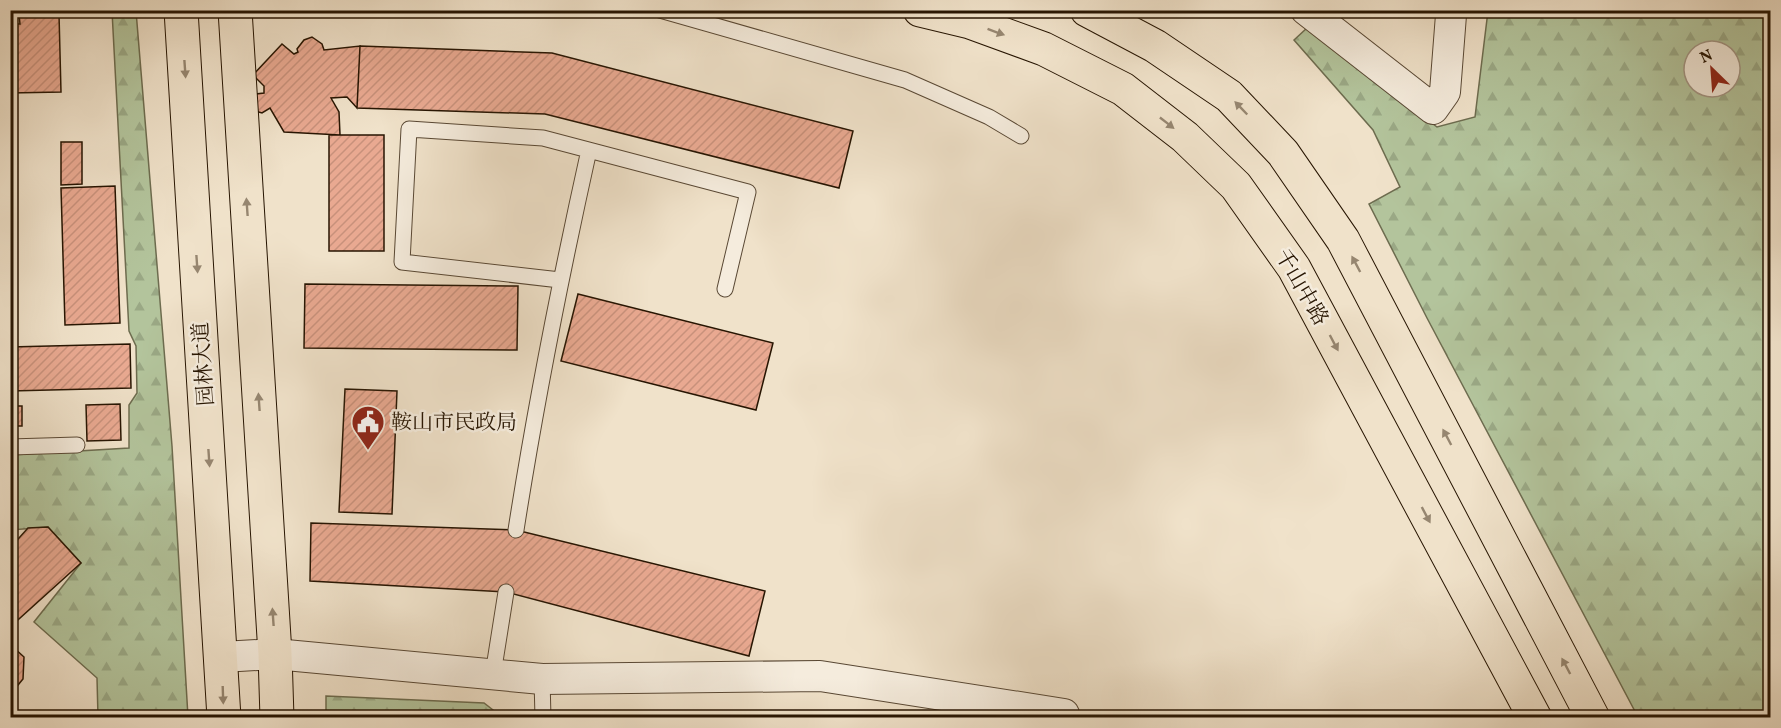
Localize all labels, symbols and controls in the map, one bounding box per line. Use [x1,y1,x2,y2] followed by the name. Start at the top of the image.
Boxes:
[987,27,1005,37] one-way arrow
[1682,39,1742,99] north arrow
[1697,45,1717,70] text: N
[180,59,189,78] one-way arrow
[1234,101,1248,116] one-way arrow
[1160,116,1175,128] one-way arrow
[243,197,252,216] one-way arrow
[1267,244,1334,331] street label: 千山中路
[192,254,202,273] one-way arrow
[1351,256,1361,273] one-way arrow
[187,321,222,407] street label: 园林大道
[1329,334,1339,351] one-way arrow
[255,392,264,411] one-way arrow
[350,404,386,451] public building icon: 鞍山市民政局
[391,409,517,438] place label: 鞍山市民政局
[1442,428,1452,446] one-way arrow
[205,449,214,468] one-way arrow
[1421,506,1431,523] one-way arrow
[268,608,277,627] one-way arrow
[1561,657,1571,674] one-way arrow
[219,685,228,704] one-way arrow

